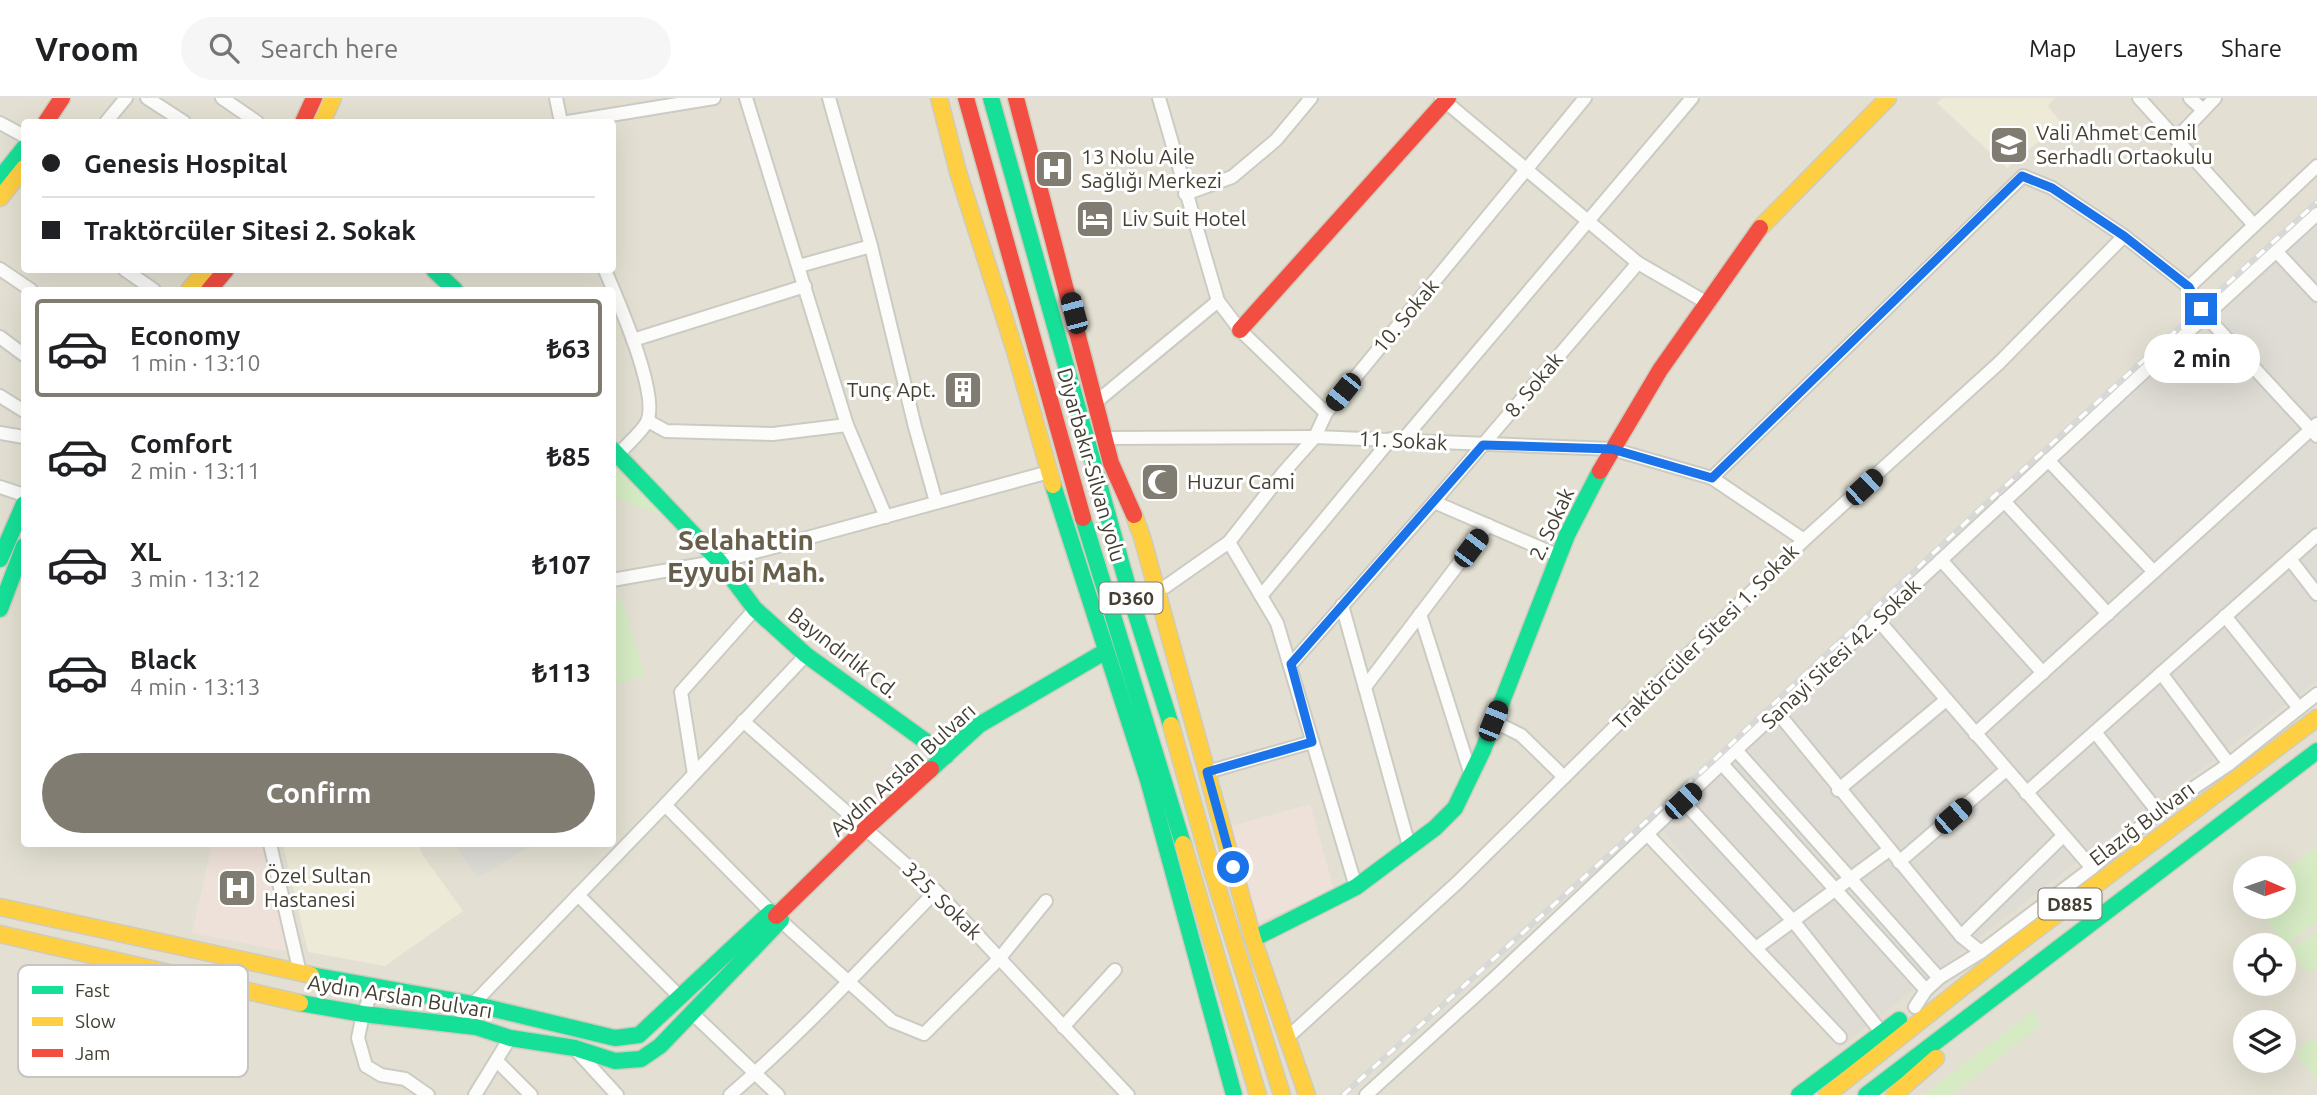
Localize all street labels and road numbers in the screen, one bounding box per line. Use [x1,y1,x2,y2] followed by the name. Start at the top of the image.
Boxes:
[1367,273,1443,357] street label: 10. Sokak
[1499,347,1567,422] street label: 8. Sokak
[1053,365,1131,564] street label: Diyarbakır-Silvan yolu
[1358,426,1448,454] street label: 11. Sokak
[1524,483,1578,564] street label: 2. Sokak
[1608,538,1803,734] street label: Traktörcüler Sitesi 1. Sokak
[1756,573,1925,733] street label: Sanayi Sitesi 42. Sokak
[1100,583,1162,614] road number: D360
[784,602,903,703] street label: Bayındırlık Cd.
[825,698,980,841] street label: Aydın Arslan Bulvarı
[2084,776,2198,870] street label: Elazığ Bulvarı
[898,857,988,944] street label: 325. Sokak
[2038,888,2102,919] road number: D885
[306,970,494,1022] street label: Aydın Arslan Bulvarı

